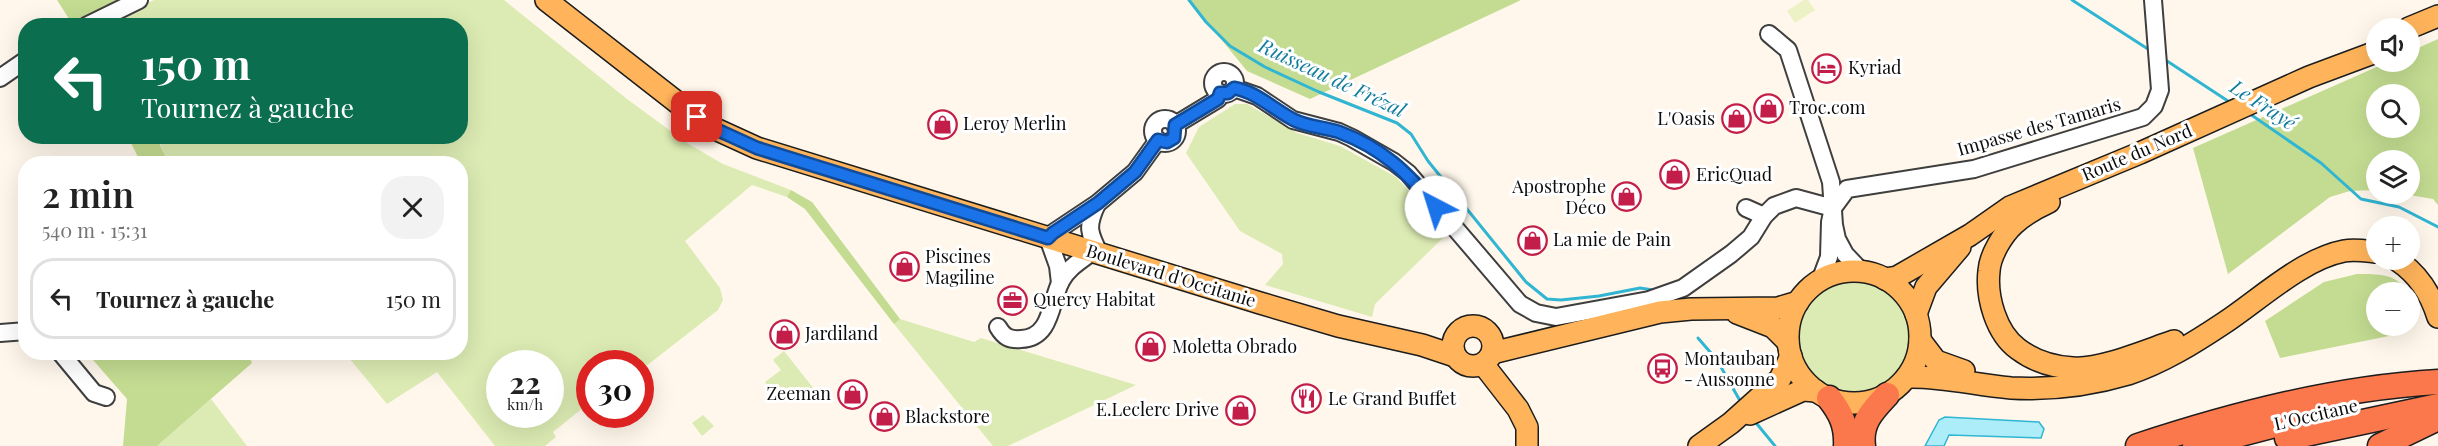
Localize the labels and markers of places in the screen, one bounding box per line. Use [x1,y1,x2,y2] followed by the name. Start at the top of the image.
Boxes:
[1811,52,1843,84] hotel icon: Kyriad
[1848,55,1902,79] place label: Kyriad
[671,91,722,142] pin
[1752,92,1784,124] shop icon: Troc.com
[1789,95,1866,119] place label: Troc.com
[1720,103,1752,135] shop icon: L'Oasis
[1657,106,1715,130] place label: L'Oasis
[926,108,958,140] shop icon: Leroy Merlin
[963,111,1067,135] place label: Leroy Merlin
[1659,159,1691,191] shop icon: EricQuad
[1696,162,1773,186] place label: EricQuad
[1511,174,1606,219] place label: Apostrophe Déco
[1611,181,1643,213] shop icon: Apostrophe Déco
[1516,224,1548,256] shop icon: La mie de Pain
[1553,227,1671,251] place label: La mie de Pain
[925,244,995,289] place label: Piscines Magiline
[888,251,920,283] shop icon: Piscines Magiline
[996,284,1028,316] office icon: Quercy Habitat
[1033,287,1156,311] place label: Quercy Habitat
[768,318,800,350] shop icon: Jardiland
[804,321,879,345] place label: Jardiland
[1135,331,1167,363] shop icon: Moletta Obrado
[1172,334,1297,358] place label: Moletta Obrado
[1684,346,1776,391] place label: Montauban - Aussonne
[1647,353,1679,385] bus stop icon: Montauban - Aussonne
[836,378,868,410] shop icon: Zeeman
[766,381,831,405] place label: Zeeman
[1291,383,1323,415] restaurant icon: Le Grand Buffet
[1328,386,1457,410] place label: Le Grand Buffet
[1224,394,1256,426] shop icon: E.Leclerc Drive
[1096,397,1219,421] place label: E.Leclerc Drive
[868,401,900,433] shop icon: Blackstore
[905,404,990,428] place label: Blackstore

